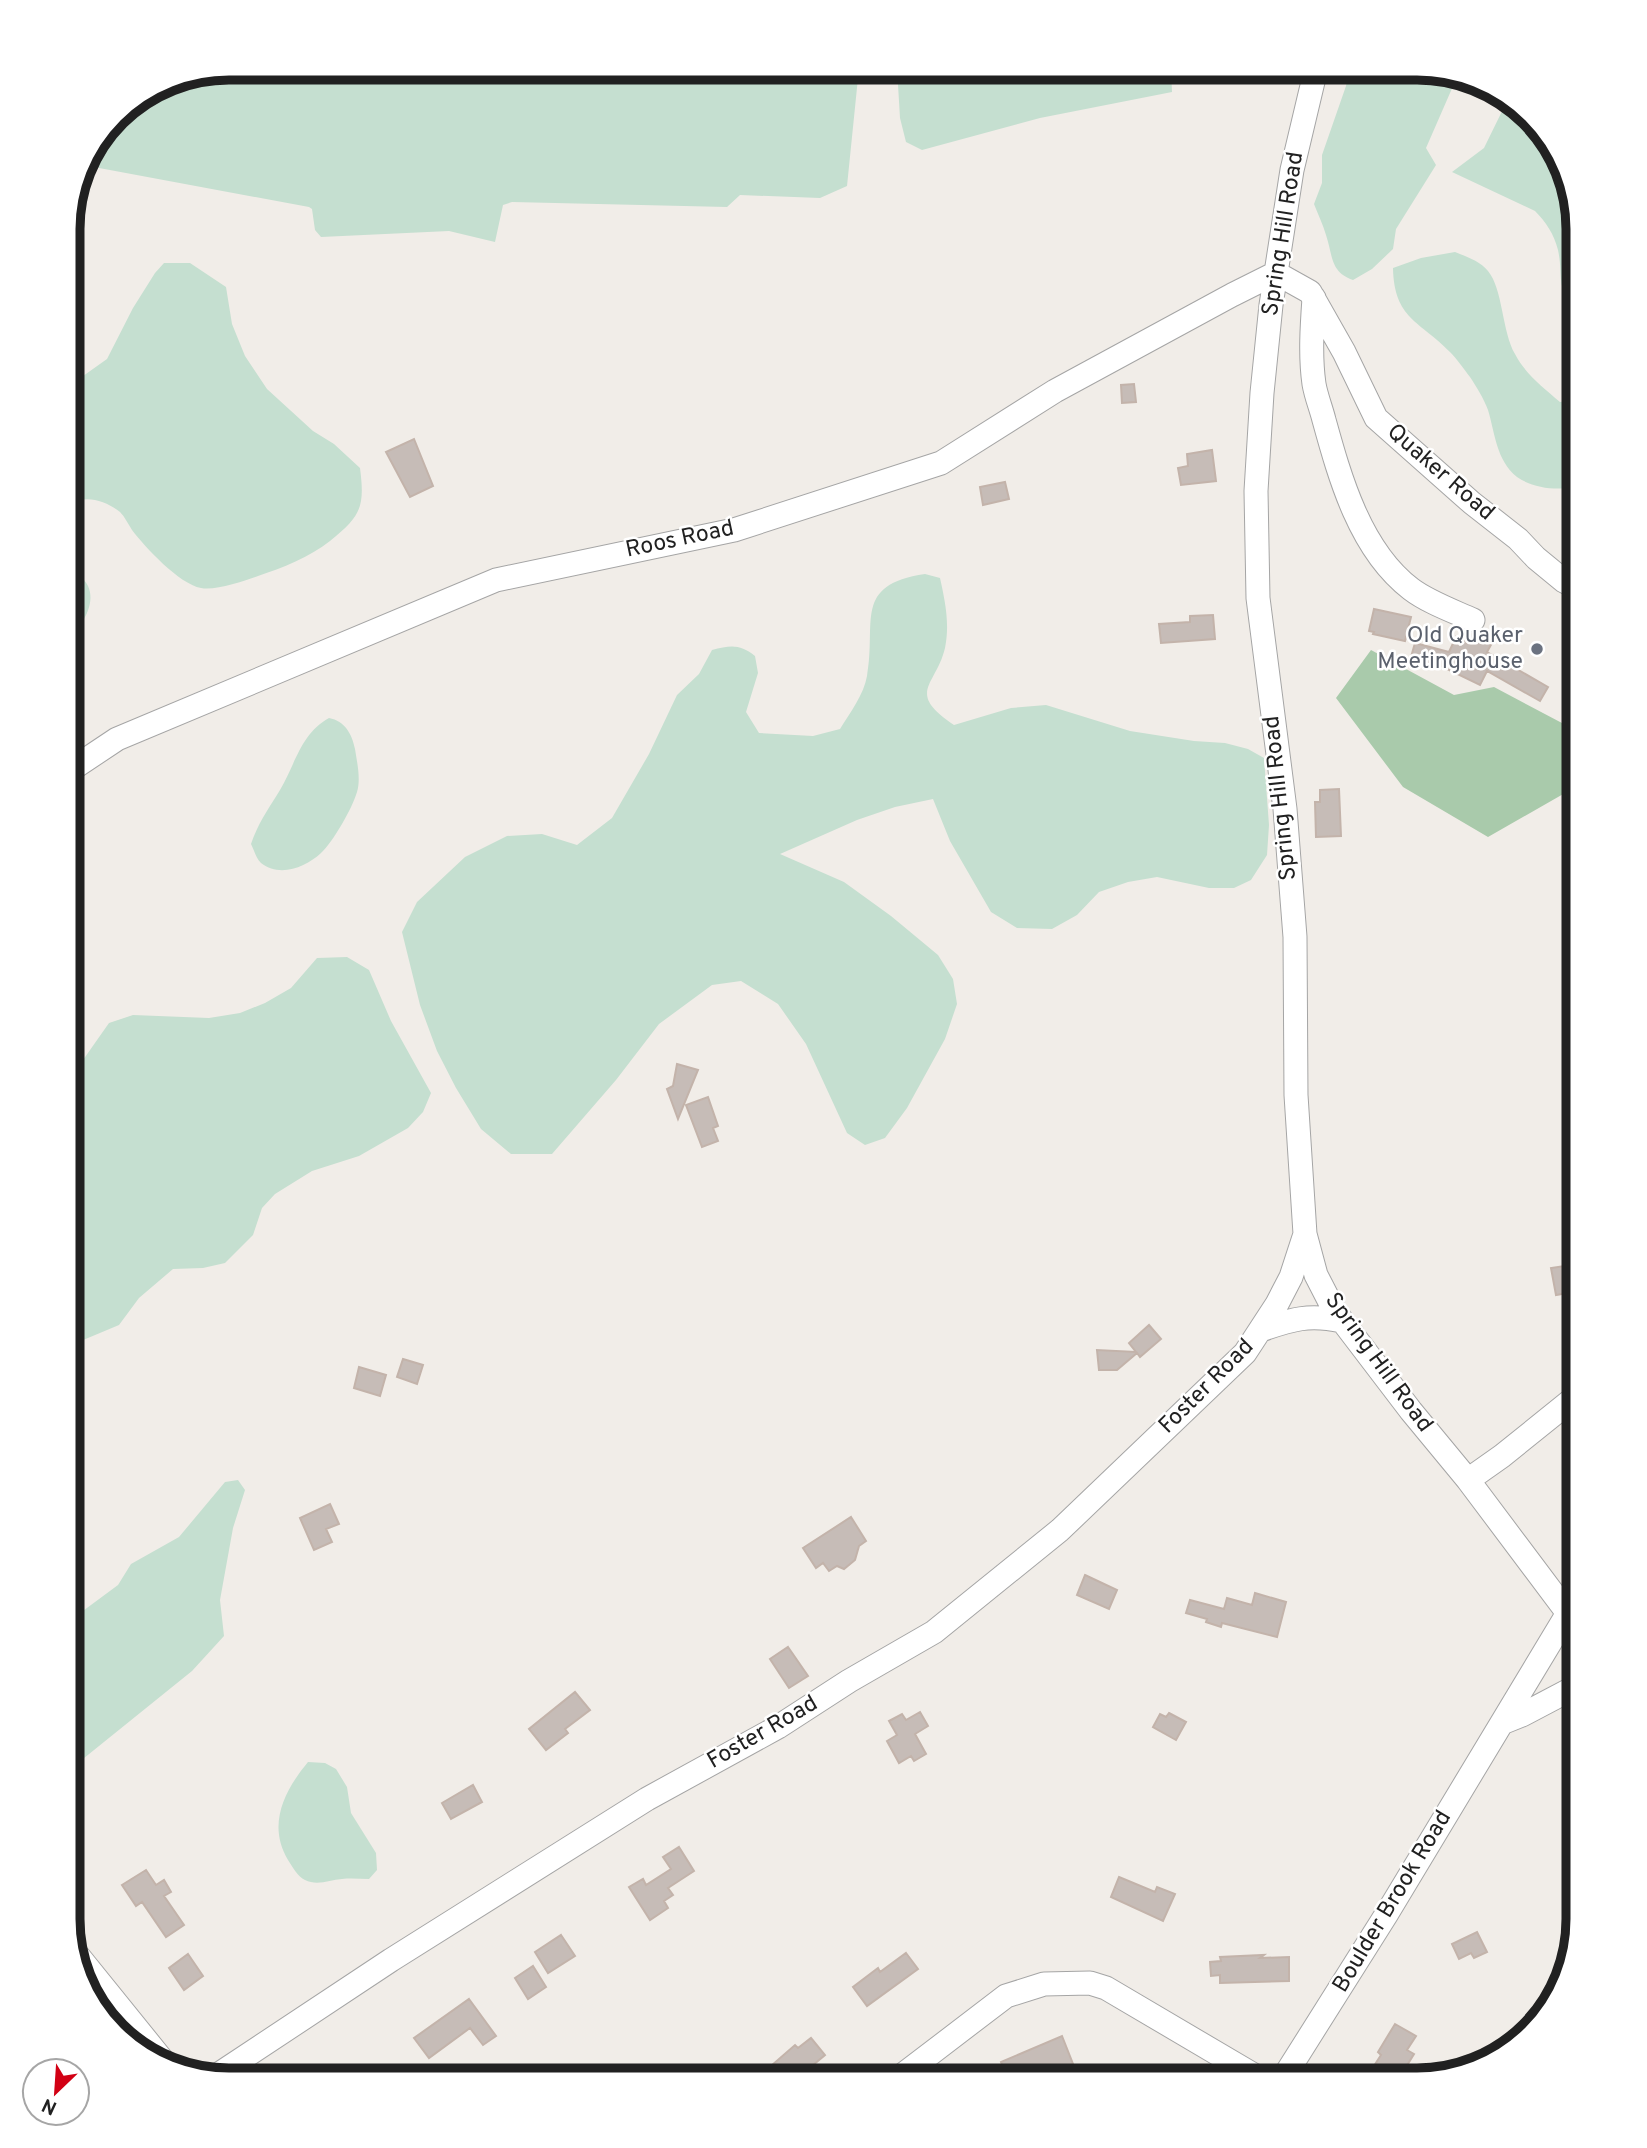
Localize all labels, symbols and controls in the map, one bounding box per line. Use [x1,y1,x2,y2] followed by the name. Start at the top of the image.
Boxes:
[1257,150,1311,318] street label: Spring Hill Road
[1380,418,1500,528] street label: Quaker Road
[623,514,737,566] street label: Roos Road
[1377,622,1523,677] place label: Old Quaker Meetinghouse
[1529,641,1545,657] marker: Old Quaker Meetinghouse
[1258,714,1304,882] street label: Spring Hill Road
[1318,1287,1438,1439] street label: Spring Hill Road
[1153,1333,1261,1441] street label: Foster Road
[703,1690,823,1776] street label: Foster Road
[1327,1806,1459,1998] street label: Boulder Brook Road
[21,2057,91,2127] north arrow
[38,2092,61,2119] text: N

